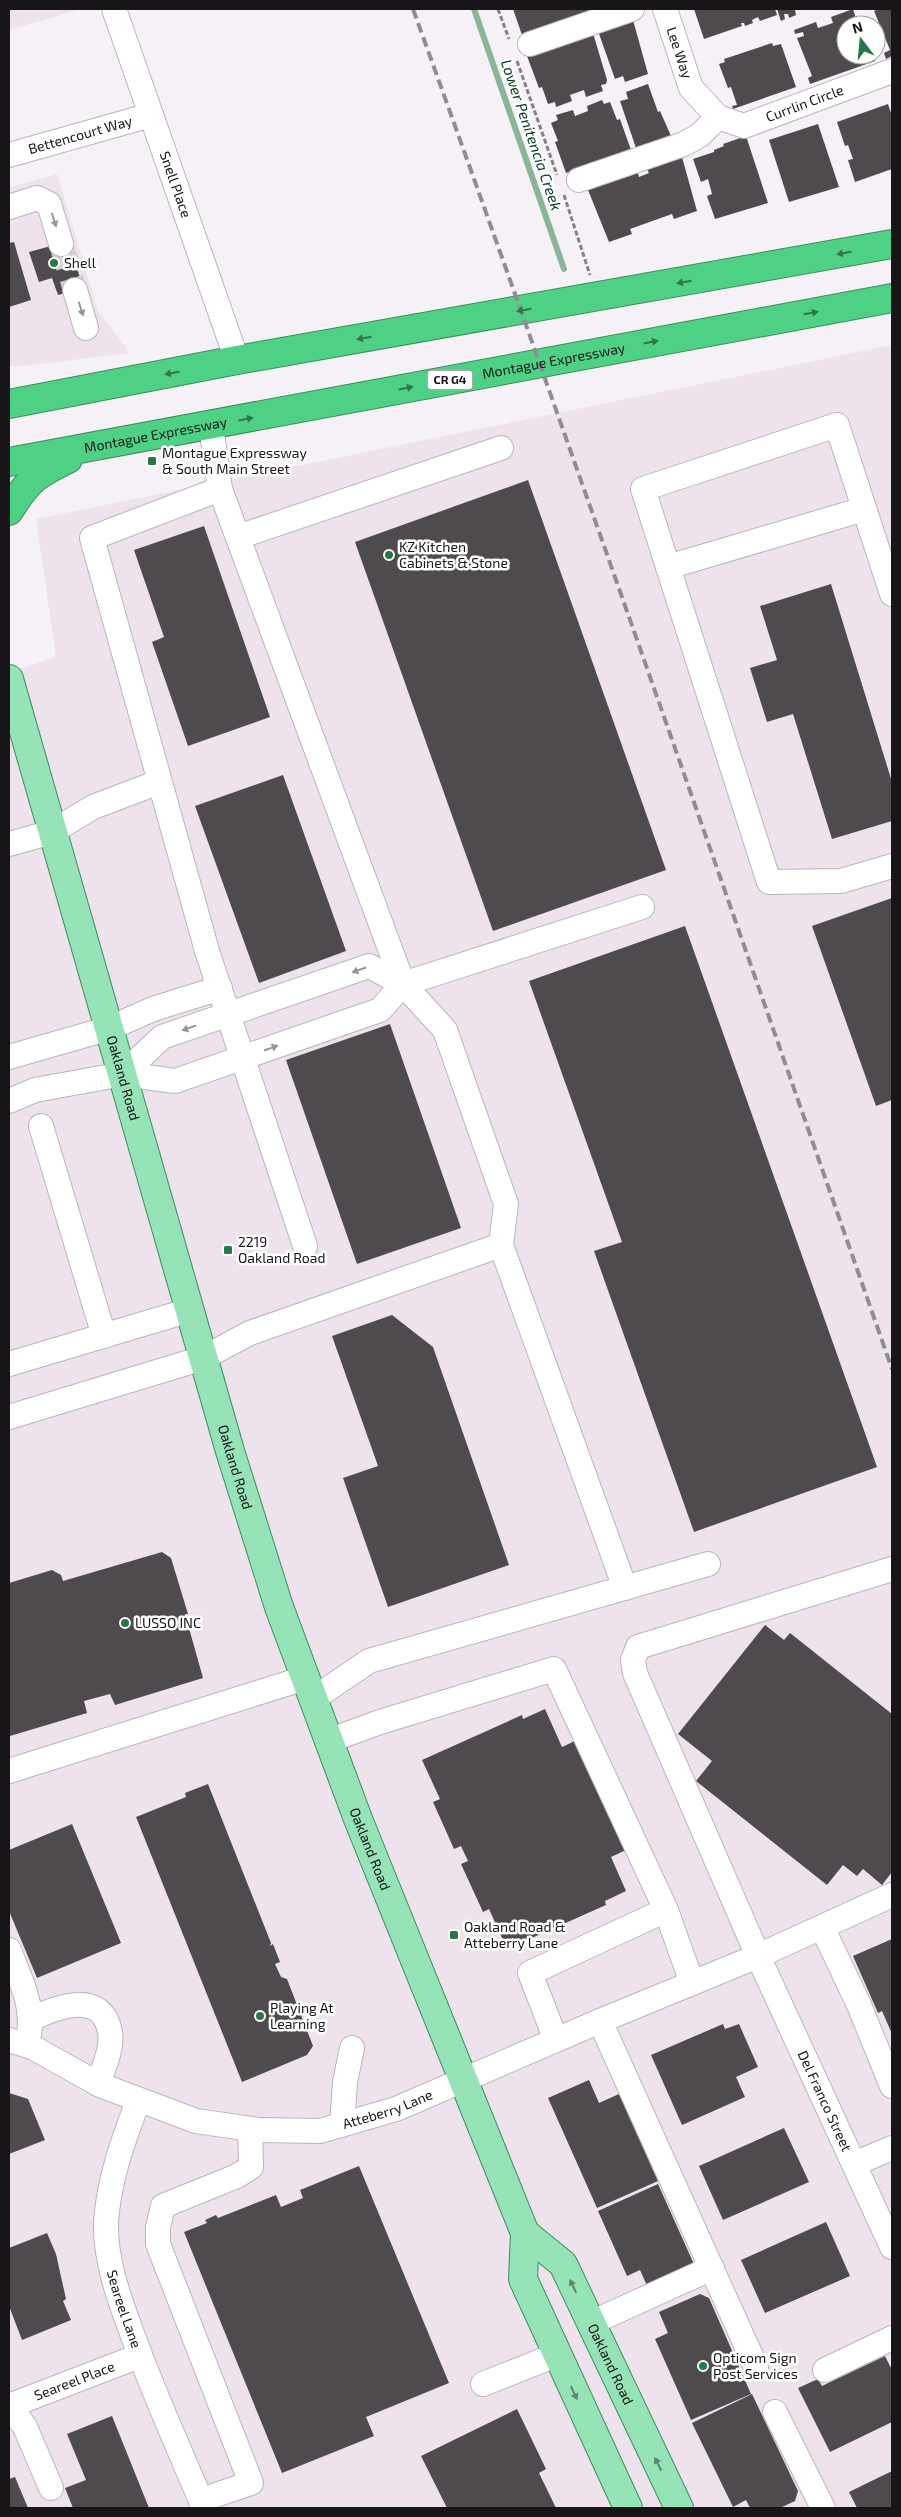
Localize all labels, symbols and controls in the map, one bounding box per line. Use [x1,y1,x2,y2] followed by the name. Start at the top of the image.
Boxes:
[836,15,886,65] north arrow
[850,17,864,37] text: N
[663,25,696,81] street label: Lee Way
[498,57,566,213] water label: Lower Penitencia Creek
[763,81,846,125] street label: Currlin Circle
[26,112,135,157] street label: Bettencourt Way
[157,149,195,220] street label: Snell Place
[50,213,58,228] one-way arrow
[837,249,852,257] one-way arrow
[64,254,97,271] place label: Shell
[48,257,60,269] marker: Shell
[676,278,692,286] one-way arrow
[77,302,85,317] one-way arrow
[516,307,532,315] one-way arrow
[804,308,820,316] one-way arrow
[356,335,372,343] one-way arrow
[644,337,660,345] one-way arrow
[481,339,627,382] street label: Montague Expressway
[164,369,180,377] one-way arrow
[428,370,472,390] road number: CR G4
[398,384,414,392] one-way arrow
[83,413,229,456] street label: Montague Expressway
[239,415,254,423] one-way arrow
[162,444,308,477] place label: Montague Expressway & South Main Street
[146,455,158,467] marker: Montague Expressway & South Main Street
[399,538,508,571] place label: KZ Kitchen Cabinets & Stone
[383,549,395,561] marker: KZ Kitchen Cabinets & Stone
[351,966,366,974] one-way arrow
[181,1024,196,1032] one-way arrow
[103,1033,144,1122] street label: Oakland Road
[264,1043,279,1051] one-way arrow
[238,1233,326,1266] place label: 2219 Oakland Road
[222,1244,234,1256] marker: 2219 Oakland Road
[215,1423,257,1511] street label: Oakland Road
[135,1614,201,1631] place label: LUSSO INC
[119,1617,131,1629] marker: LUSSO INC
[346,1805,395,1893] street label: Oakland Road
[464,1918,566,1951] place label: Oakland Road & Atteberry Lane
[448,1929,460,1941] marker: Oakland Road & Atteberry Lane
[270,1999,334,2032] place label: Playing At Learning
[254,2010,266,2022] marker: Playing At Learning
[795,2048,856,2154] street label: Del Franco Street
[340,2085,435,2132] street label: Atteberry Lane
[104,2268,146,2350] street label: Seareel Lane
[569,2279,577,2293] one-way arrow
[585,2321,638,2407] street label: Oakland Road
[713,2349,798,2382] place label: Opticom Sign Post Services
[31,2357,117,2404] street label: Seareel Place
[697,2360,709,2372] marker: Opticom Sign Post Services
[570,2386,578,2400] one-way arrow
[654,2457,662,2471] one-way arrow

